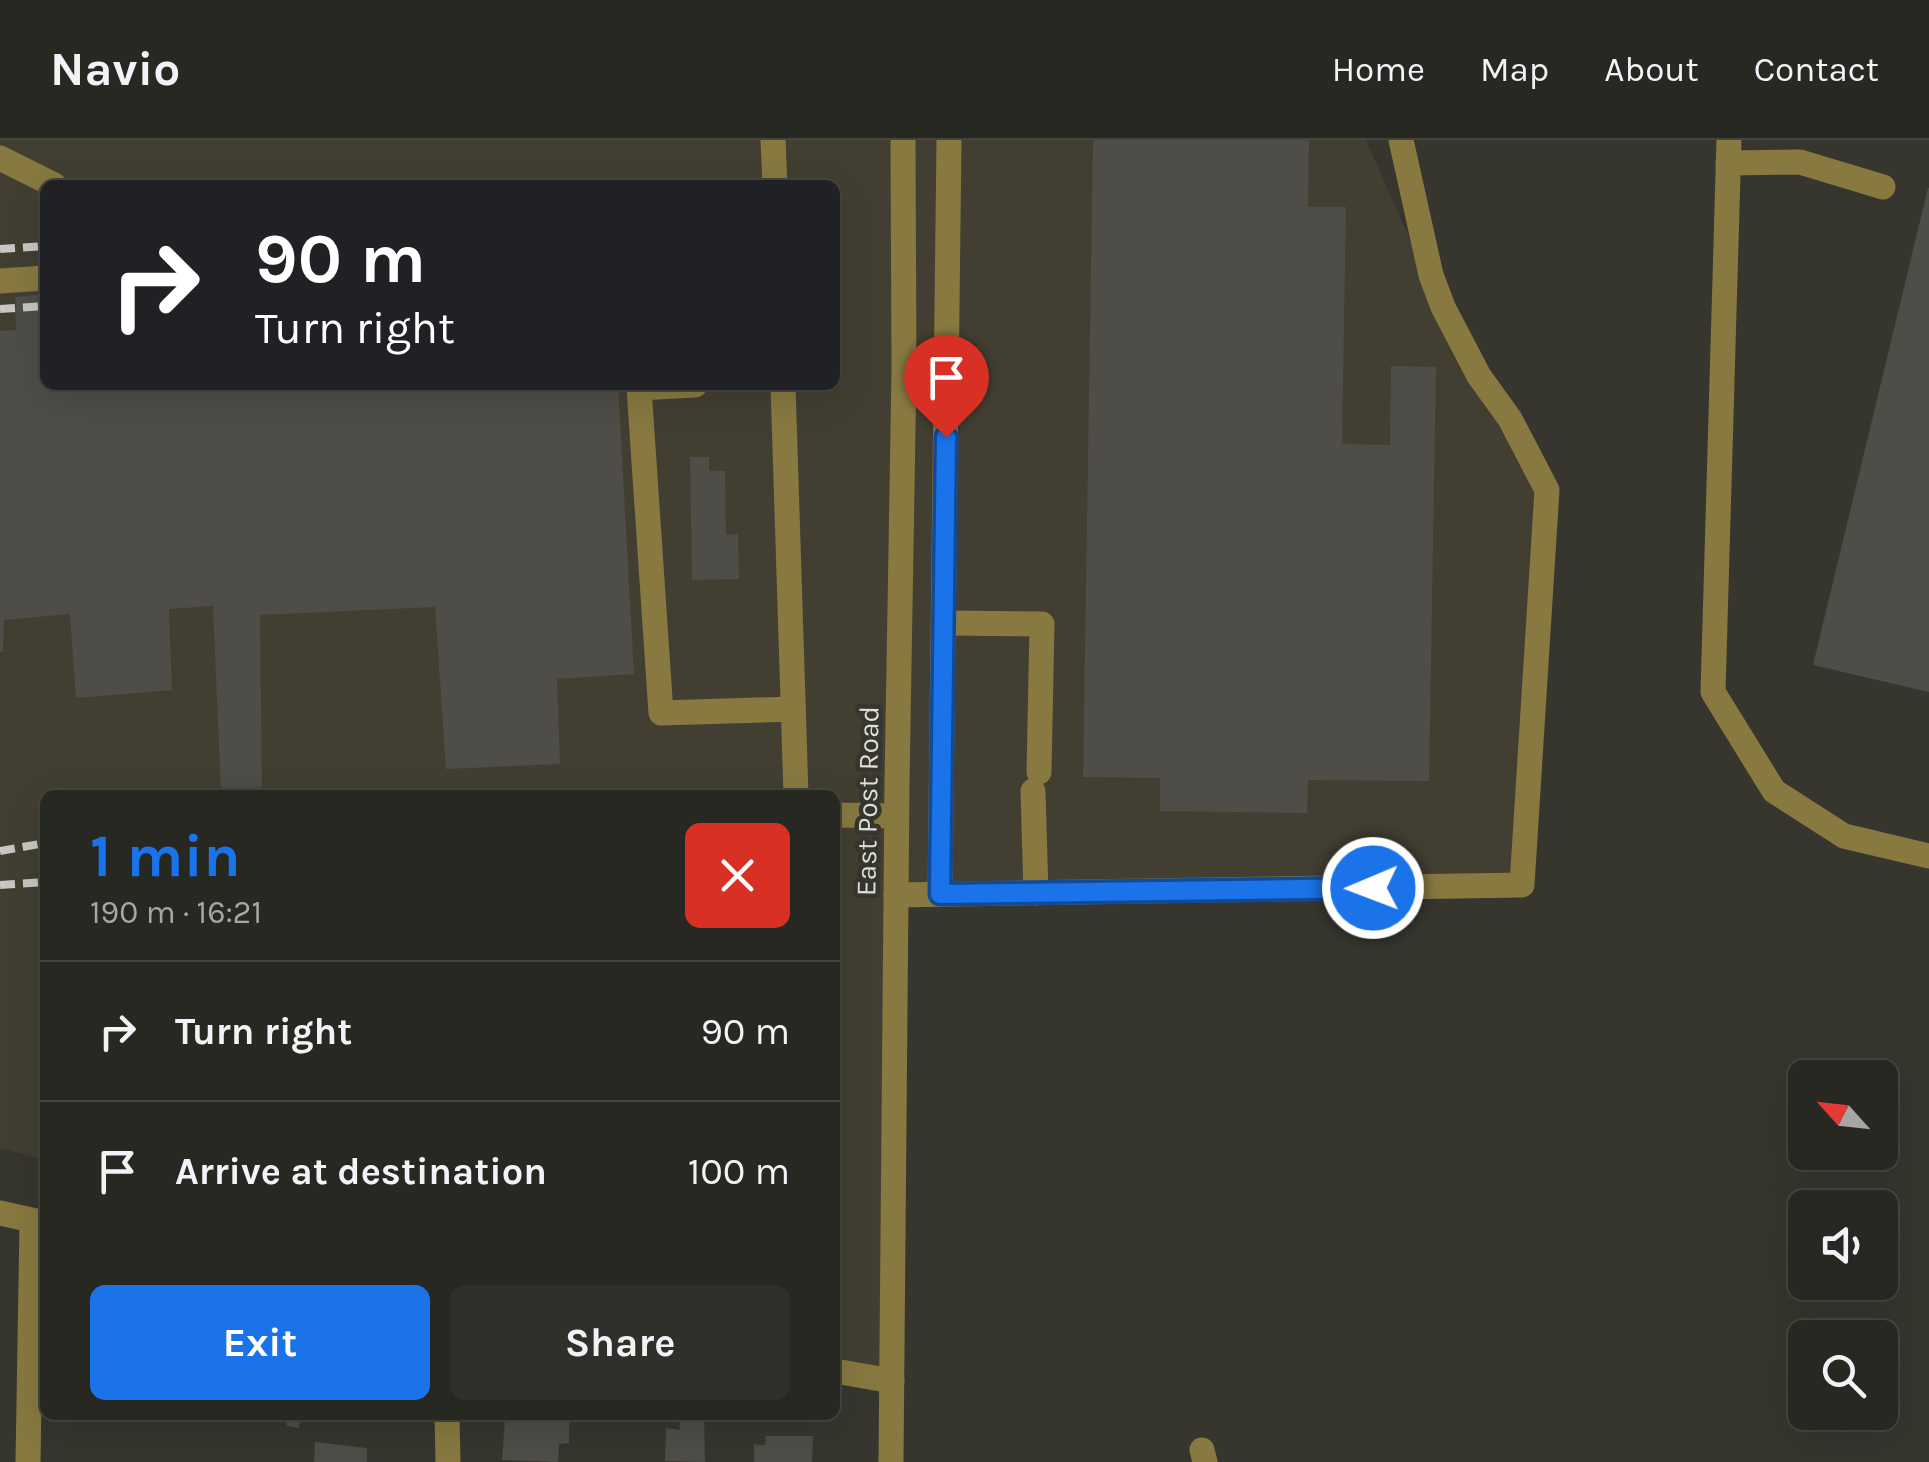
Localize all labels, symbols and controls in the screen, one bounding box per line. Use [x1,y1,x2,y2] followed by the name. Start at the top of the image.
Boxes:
[50,41,180,97] text: Navio
[1332,49,1425,90] text: Home
[1480,49,1549,90] text: Map
[1604,49,1699,90] text: About
[1754,49,1879,90] text: Contact
[255,218,426,300] text: 90 m
[90,220,220,350] icon: right
[255,302,455,354] text: Turn right
[904,335,989,438] pin
[919,350,974,405] icon: arrive
[849,706,886,896] street label: East Post Road
[90,821,241,891] text: 1 min
[685,823,790,928] button: close
[1321,836,1425,940] position arrow
[90,894,262,931] text: 190 m · 16:21
[90,1004,145,1059] icon: right
[175,1009,352,1054] text: Turn right
[701,1009,790,1054] text: 90 m
[1788,1060,1898,1170] north arrow
[1788,1060,1898,1430] map controls
[90,1144,145,1199] icon: arrive
[175,1149,547,1194] text: Arrive at destination
[688,1149,790,1194] text: 100 m
[1788,1190,1898,1300] button: sound
[90,1285,430,1400] button: Exit
[450,1285,790,1400] button: Share
[1788,1320,1898,1430] button: search

